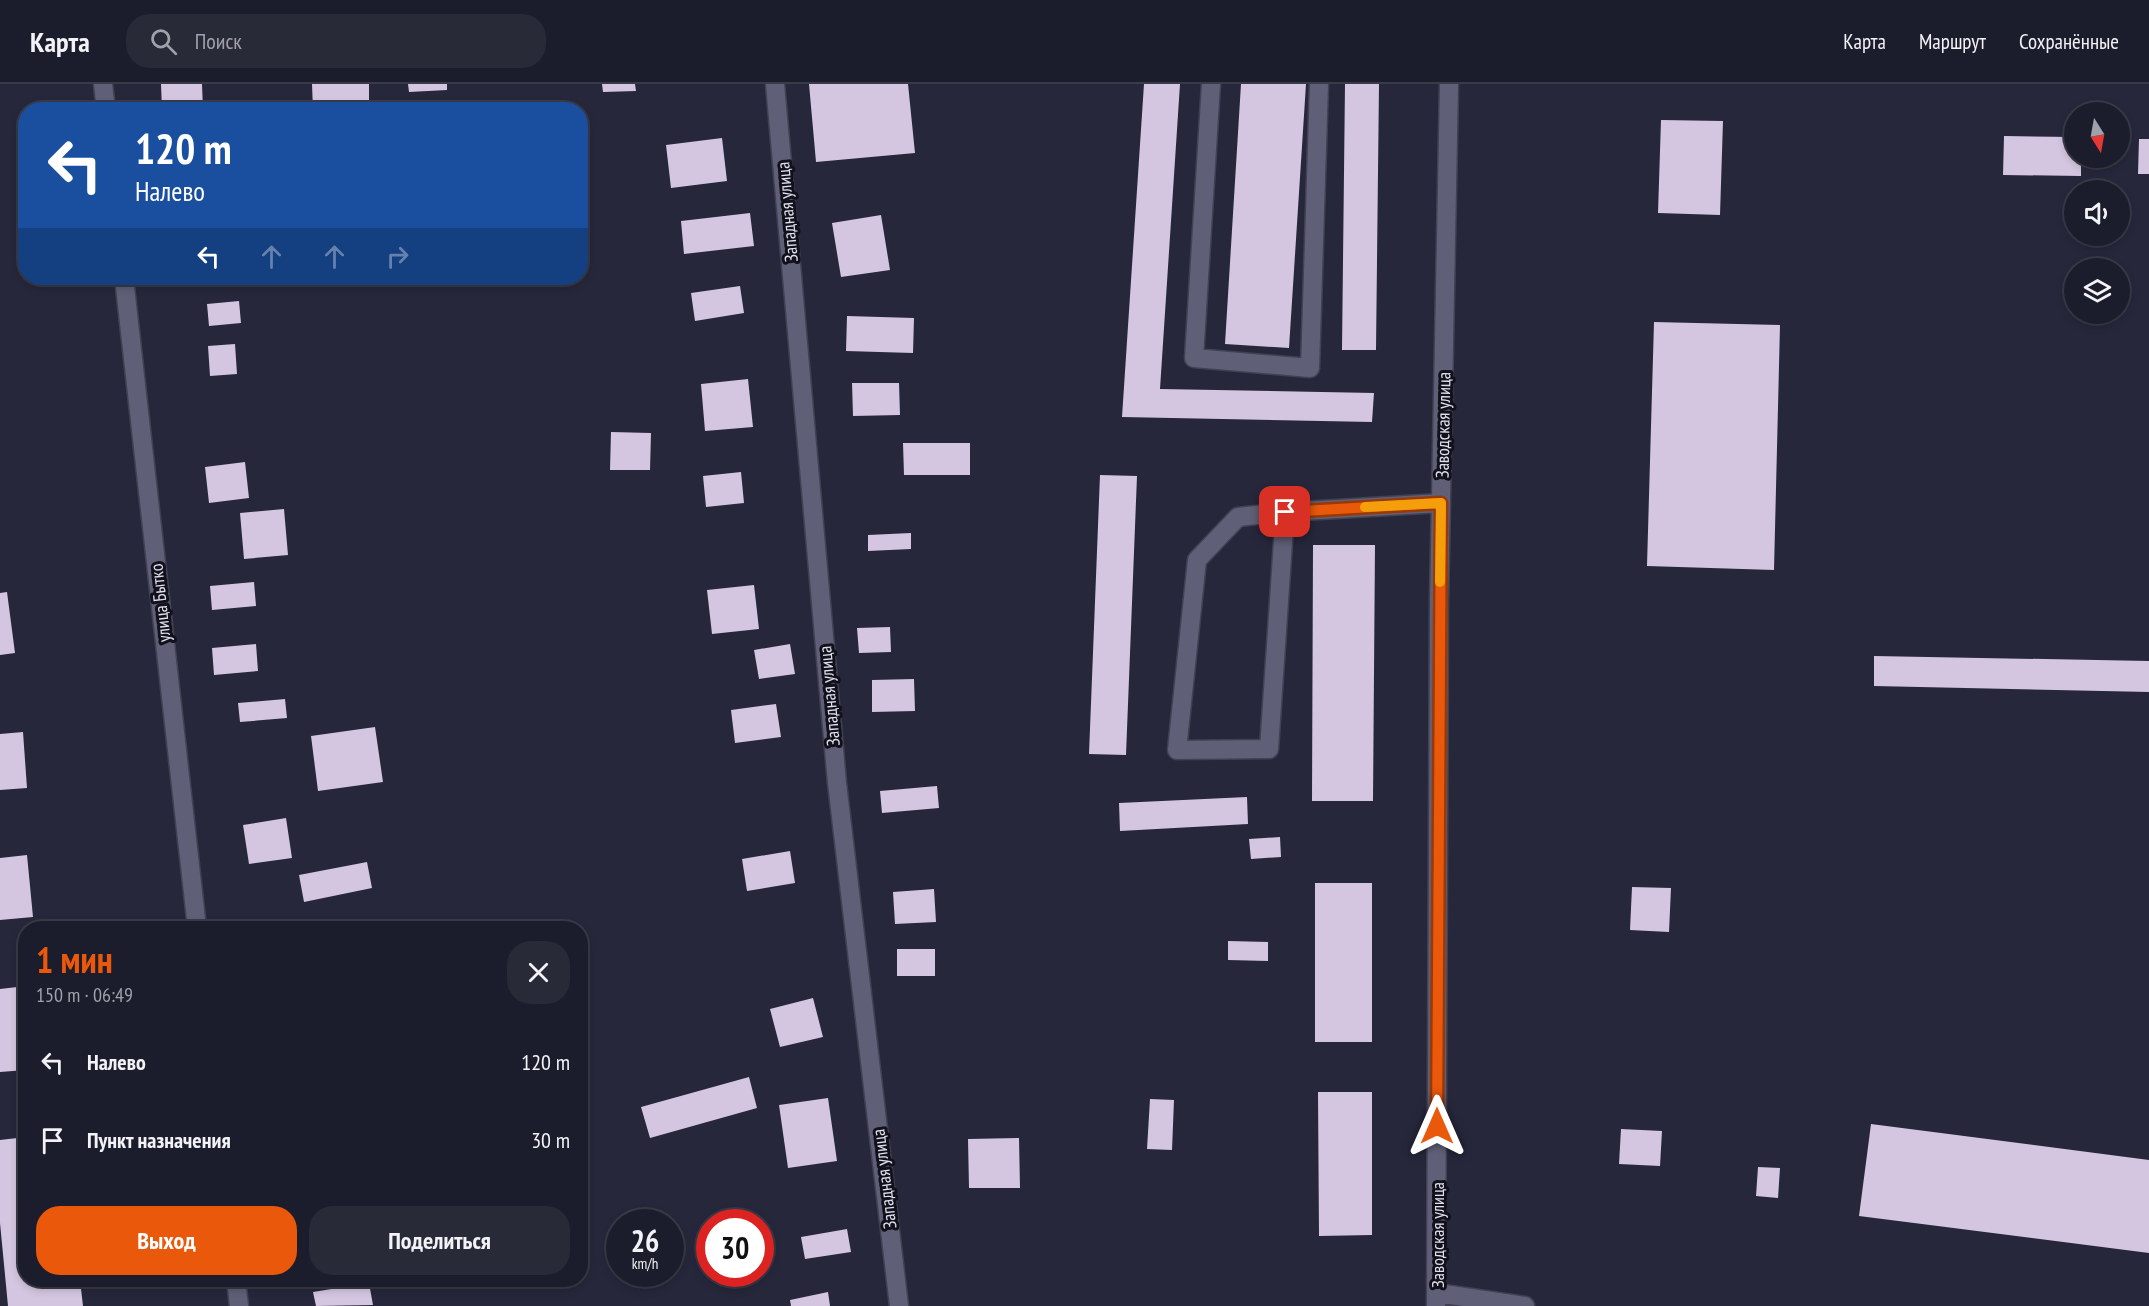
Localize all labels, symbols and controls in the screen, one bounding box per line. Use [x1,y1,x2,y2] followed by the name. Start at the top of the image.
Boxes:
[126,14,546,68] search box
[30,23,90,60] text: Карта
[147,25,180,58] icon: search
[195,27,242,55] text: Поиск
[1843,28,1886,55] text: Карта
[1919,28,1986,55] text: Маршрут
[2019,28,2119,55] text: Сохранённые
[2064,102,2130,168] north arrow
[2064,102,2130,324] map controls
[135,121,232,176] text: 120 m
[36,126,114,204] icon: left
[771,161,803,263] street label: Западная улица
[135,174,205,208] text: Налево
[2064,180,2130,246] button: sound
[192,240,225,273] icon: left
[255,240,288,273] icon: ahead
[318,240,351,273] icon: ahead
[381,240,414,273] icon: right
[2064,258,2130,324] button: layers
[1431,372,1455,478] street label: Заводская улица
[1259,486,1310,537] pin
[1268,495,1301,528] icon: arrive
[144,562,176,643] street label: улица Бытко
[813,645,845,747] street label: Западная улица
[36,936,113,983] text: 1 мин
[507,941,570,1004] button: close
[36,982,133,1008] text: 150 m · 06:49
[36,1046,69,1079] icon: left
[87,1048,146,1076] text: Налево
[521,1048,570,1076] text: 120 m
[1405,1094,1469,1158] position arrow
[36,1124,69,1157] icon: arrive
[87,1126,231,1154] text: Пункт назначения
[531,1126,570,1154] text: 30 m
[866,1128,902,1230] street label: Западная улица
[1426,1182,1449,1288] street label: Заводская улица
[36,1206,297,1275] button: Выход
[309,1206,570,1275] button: Поделиться
[696,1209,774,1287] speed limit sign: 30
[631,1221,659,1260] text: 26
[632,1254,658,1273] text: km/h

